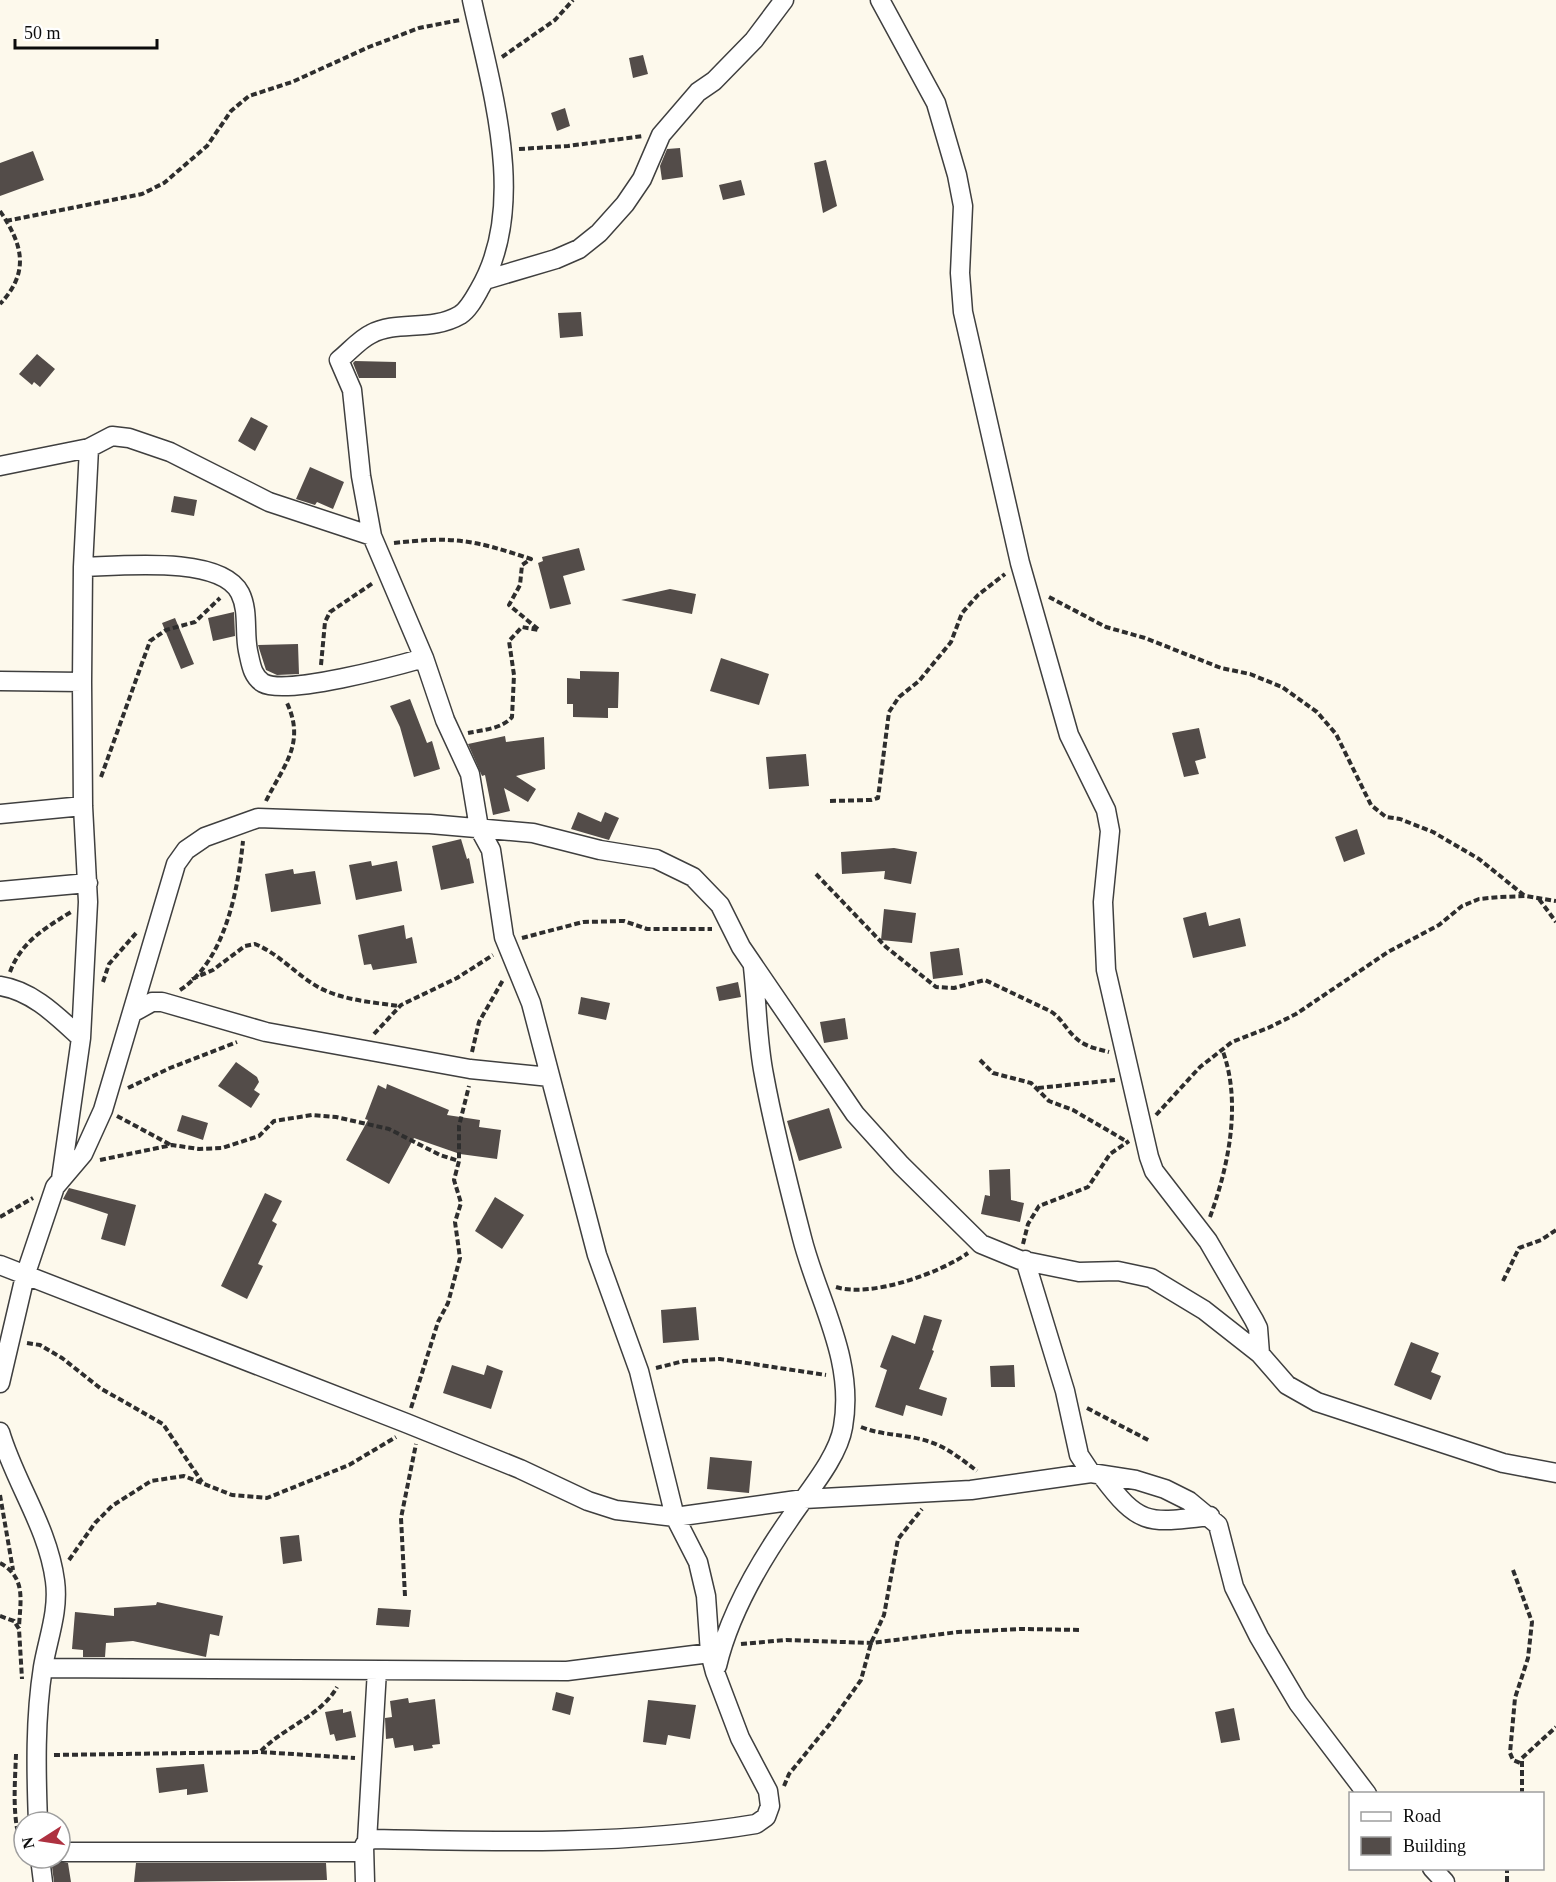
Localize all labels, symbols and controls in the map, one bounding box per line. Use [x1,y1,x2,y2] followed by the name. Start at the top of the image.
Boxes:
[15,12,158,50] scale bar
[24,23,61,43] text: 50 m
[1349,1792,1544,1870] legend
[1403,1806,1441,1826] text: Road
[12,1810,72,1870] north arrow
[18,1835,37,1850] text: N
[1403,1836,1466,1856] text: Building

